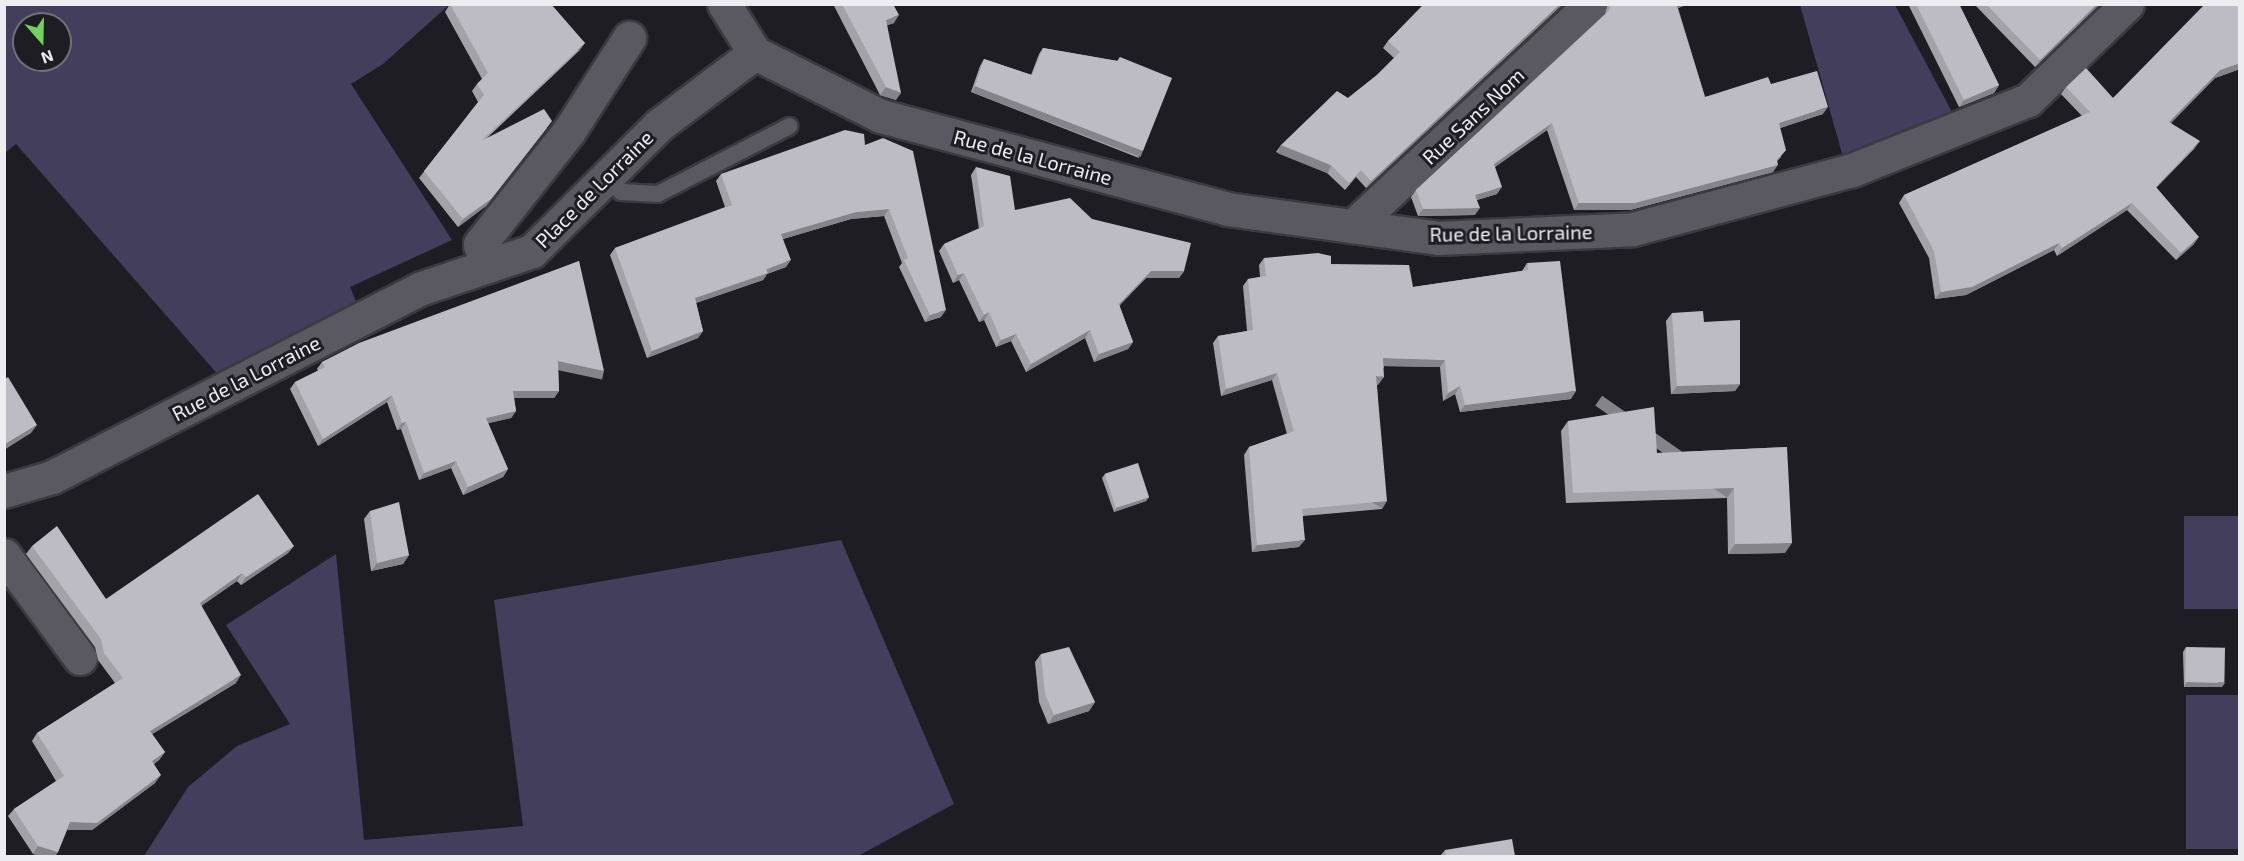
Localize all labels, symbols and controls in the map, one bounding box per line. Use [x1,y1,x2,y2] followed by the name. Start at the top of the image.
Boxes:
[12,12,72,72] north arrow
[39,47,56,68] text: N
[1417,63,1529,169] street label: Rue Sans Nom
[951,124,1115,190] street label: Rue de la Lorraine
[530,125,658,253] street label: Place de Lorraine
[1429,220,1593,246] street label: Rue de la Lorraine
[168,330,324,426] street label: Rue de la Lorraine

